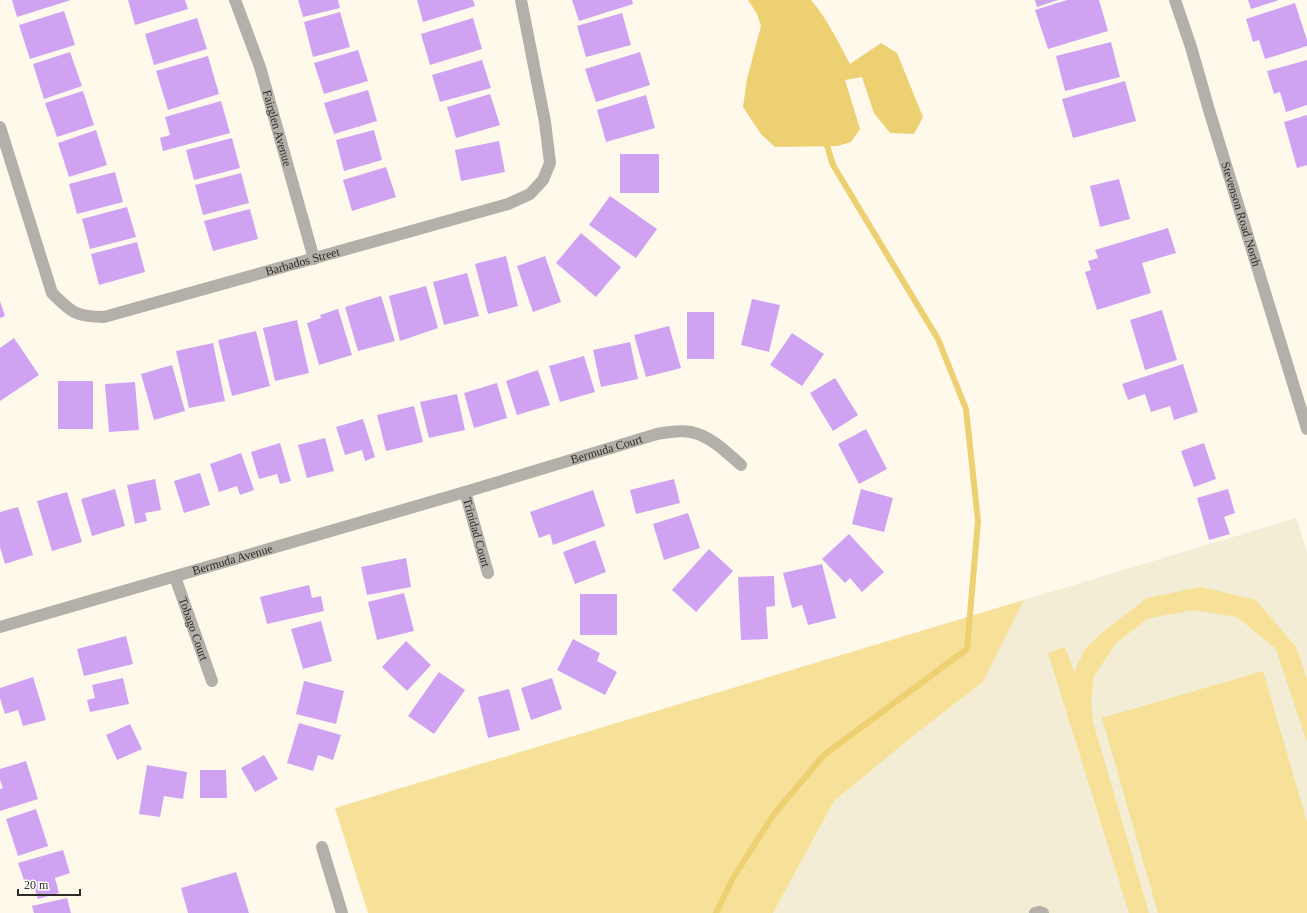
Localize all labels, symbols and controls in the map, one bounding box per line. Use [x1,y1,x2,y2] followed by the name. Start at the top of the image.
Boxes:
[260,88,295,168] street label: Fairglen Avenue
[1218,160,1264,268] street label: Stevenson Road North
[264,244,342,278] street label: Barbados Street
[569,432,645,467] street label: Bermuda Court
[460,496,493,569] street label: Trinidad Court
[191,541,274,578] street label: Bermuda Avenue
[176,595,211,663] street label: Tobago Court
[18,871,80,897] scale bar
[24,878,49,892] text: 20 m

